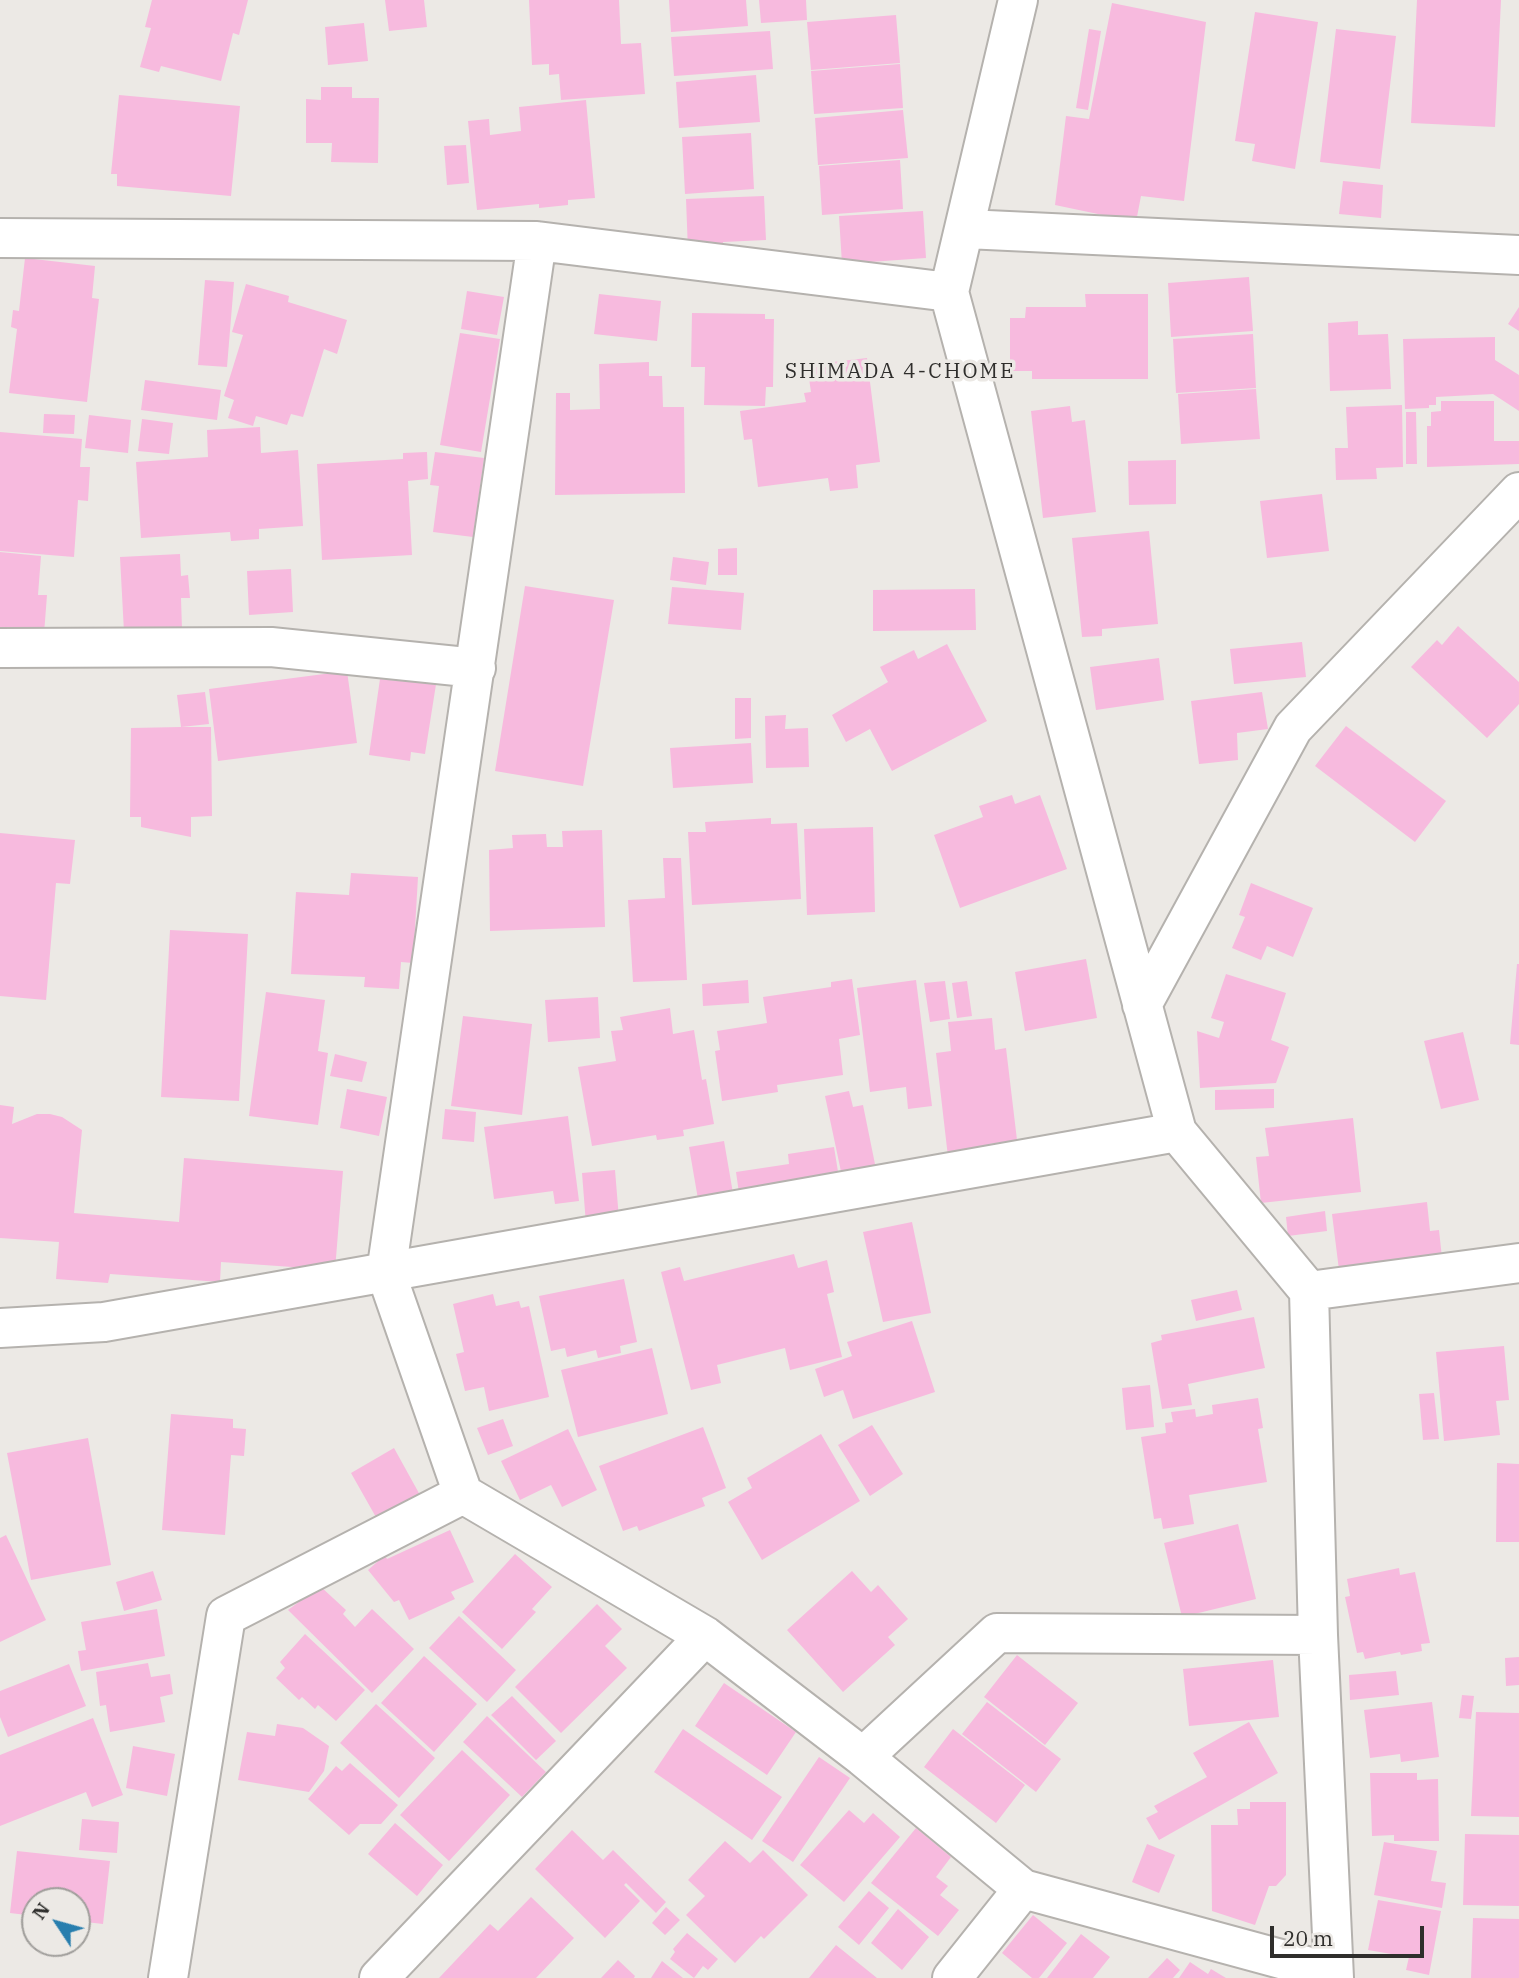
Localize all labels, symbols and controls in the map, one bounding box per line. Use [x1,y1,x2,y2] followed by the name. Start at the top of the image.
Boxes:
[787,359,1013,385] district label: SHIMADA 4-CHOME
[21,1887,91,1957] north arrow
[27,1898,55,1924] text: N
[1274,1912,1428,1956] scale bar
[1283,1924,1333,1952] text: 20 m

